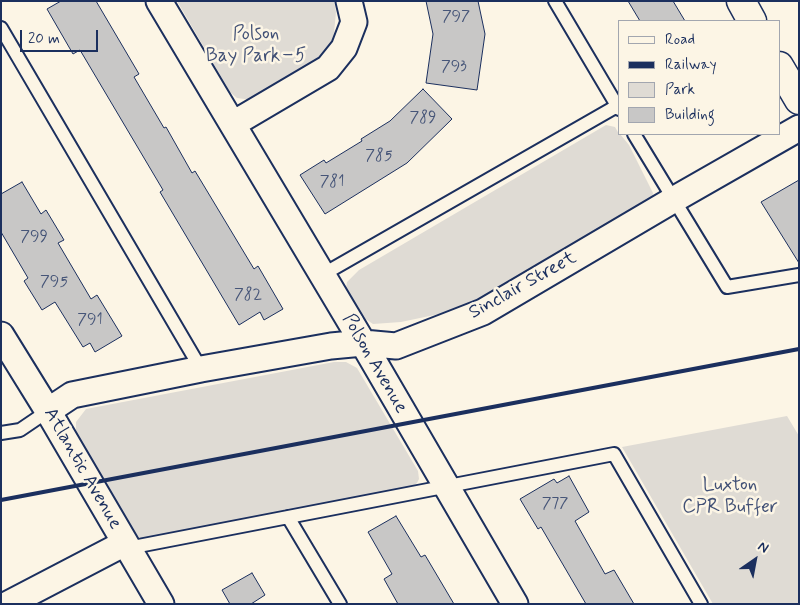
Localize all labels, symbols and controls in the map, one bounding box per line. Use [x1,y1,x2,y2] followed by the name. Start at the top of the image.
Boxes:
[442,8,470,28] house number: 797
[22,20,100,52] scale bar
[618,20,780,135] legend
[206,24,306,68] park label: Polson Bay Park–5
[28,29,60,49] text: 20 m
[665,30,695,50] text: Road
[665,55,717,75] text: Railway
[441,58,467,78] house number: 793
[665,80,695,100] text: Park
[665,105,715,125] text: Building
[410,109,436,129] house number: 789
[365,147,393,167] house number: 785
[320,173,344,193] house number: 781
[20,228,48,248] house number: 799
[465,247,581,325] street label: Sinclair Street
[40,273,68,293] house number: 795
[234,286,262,306] house number: 782
[336,310,412,418] street label: Polson Avenue
[77,311,103,331] house number: 791
[38,404,126,534] street label: Atlantic Avenue
[682,475,778,519] park label: Luxton CPR Buffer
[542,495,568,515] house number: 777
[730,535,780,585] north arrow
[754,537,772,558] text: N

